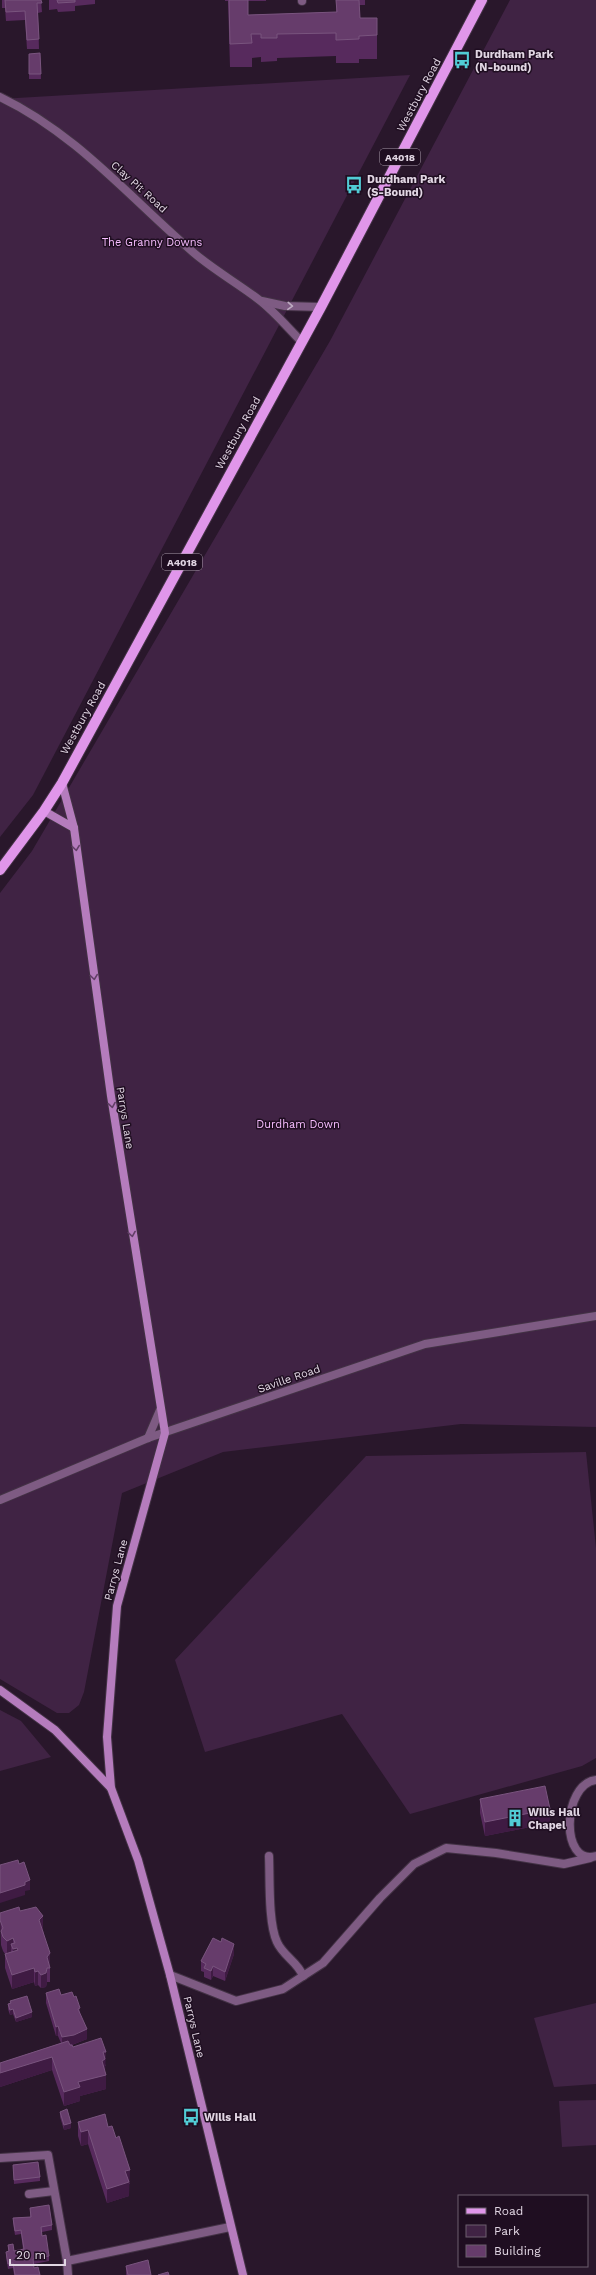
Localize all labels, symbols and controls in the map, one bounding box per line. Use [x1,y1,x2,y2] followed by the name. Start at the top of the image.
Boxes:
[475,48,553,74] place label: Durdham Park (N-bound)
[452,50,472,70] bus stop icon: Durdham Park (N-bound)
[394,56,444,134] street label: Westbury Road
[380,149,420,165] road number: A4018
[108,158,170,216] street label: Clay Pit Road
[367,173,445,199] place label: Durdham Park (S-Bound)
[344,175,364,195] bus stop icon: Durdham Park (S-Bound)
[102,236,203,249] park label: The Granny Downs
[287,302,293,311] one-way arrow
[213,394,263,472] street label: Westbury Road
[162,554,202,570] road number: A4018
[58,679,108,757] street label: Westbury Road
[71,845,80,851] one-way arrow
[89,974,98,980] one-way arrow
[114,1086,136,1150] street label: Parrys Lane
[107,1102,116,1108] one-way arrow
[256,1118,340,1131] park label: Durdham Down
[127,1231,136,1237] one-way arrow
[256,1362,322,1396] street label: Saville Road
[102,1538,130,1602] street label: Parrys Lane
[528,1806,580,1832] place label: Wills Hall Chapel
[505,1808,525,1828] building icon: Wills Hall Chapel
[181,1995,207,2059] street label: Parrys Lane
[181,2107,201,2127] bus stop icon: Wills Hall
[204,2111,256,2124] place label: Wills Hall
[458,2195,588,2267] legend
[494,2204,523,2218] text: Road
[494,2224,520,2238] text: Park
[10,2241,65,2267] scale bar
[494,2244,541,2258] text: Building
[16,2248,46,2262] text: 20 m

